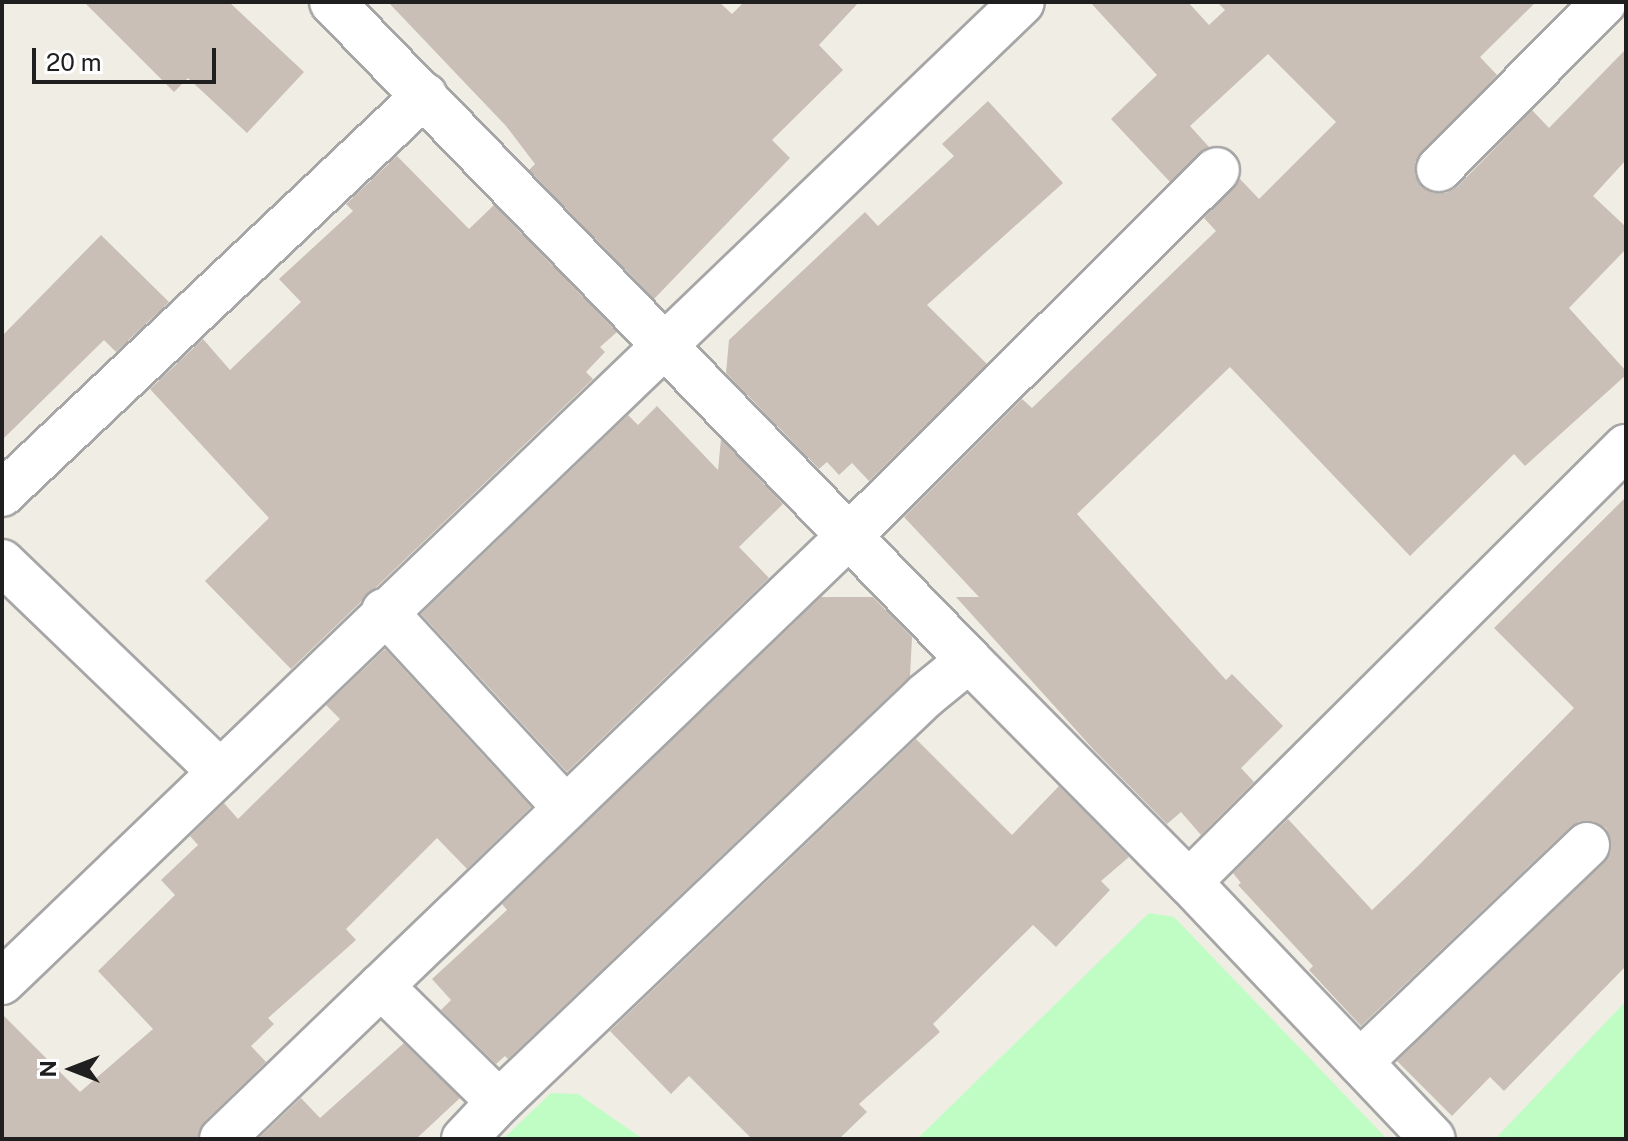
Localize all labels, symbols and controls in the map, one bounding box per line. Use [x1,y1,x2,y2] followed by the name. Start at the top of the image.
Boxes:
[36,32,220,82] scale bar
[46,48,102,76] text: 20 m
[32,1029,112,1109] north arrow
[35,1060,61,1078] text: N

